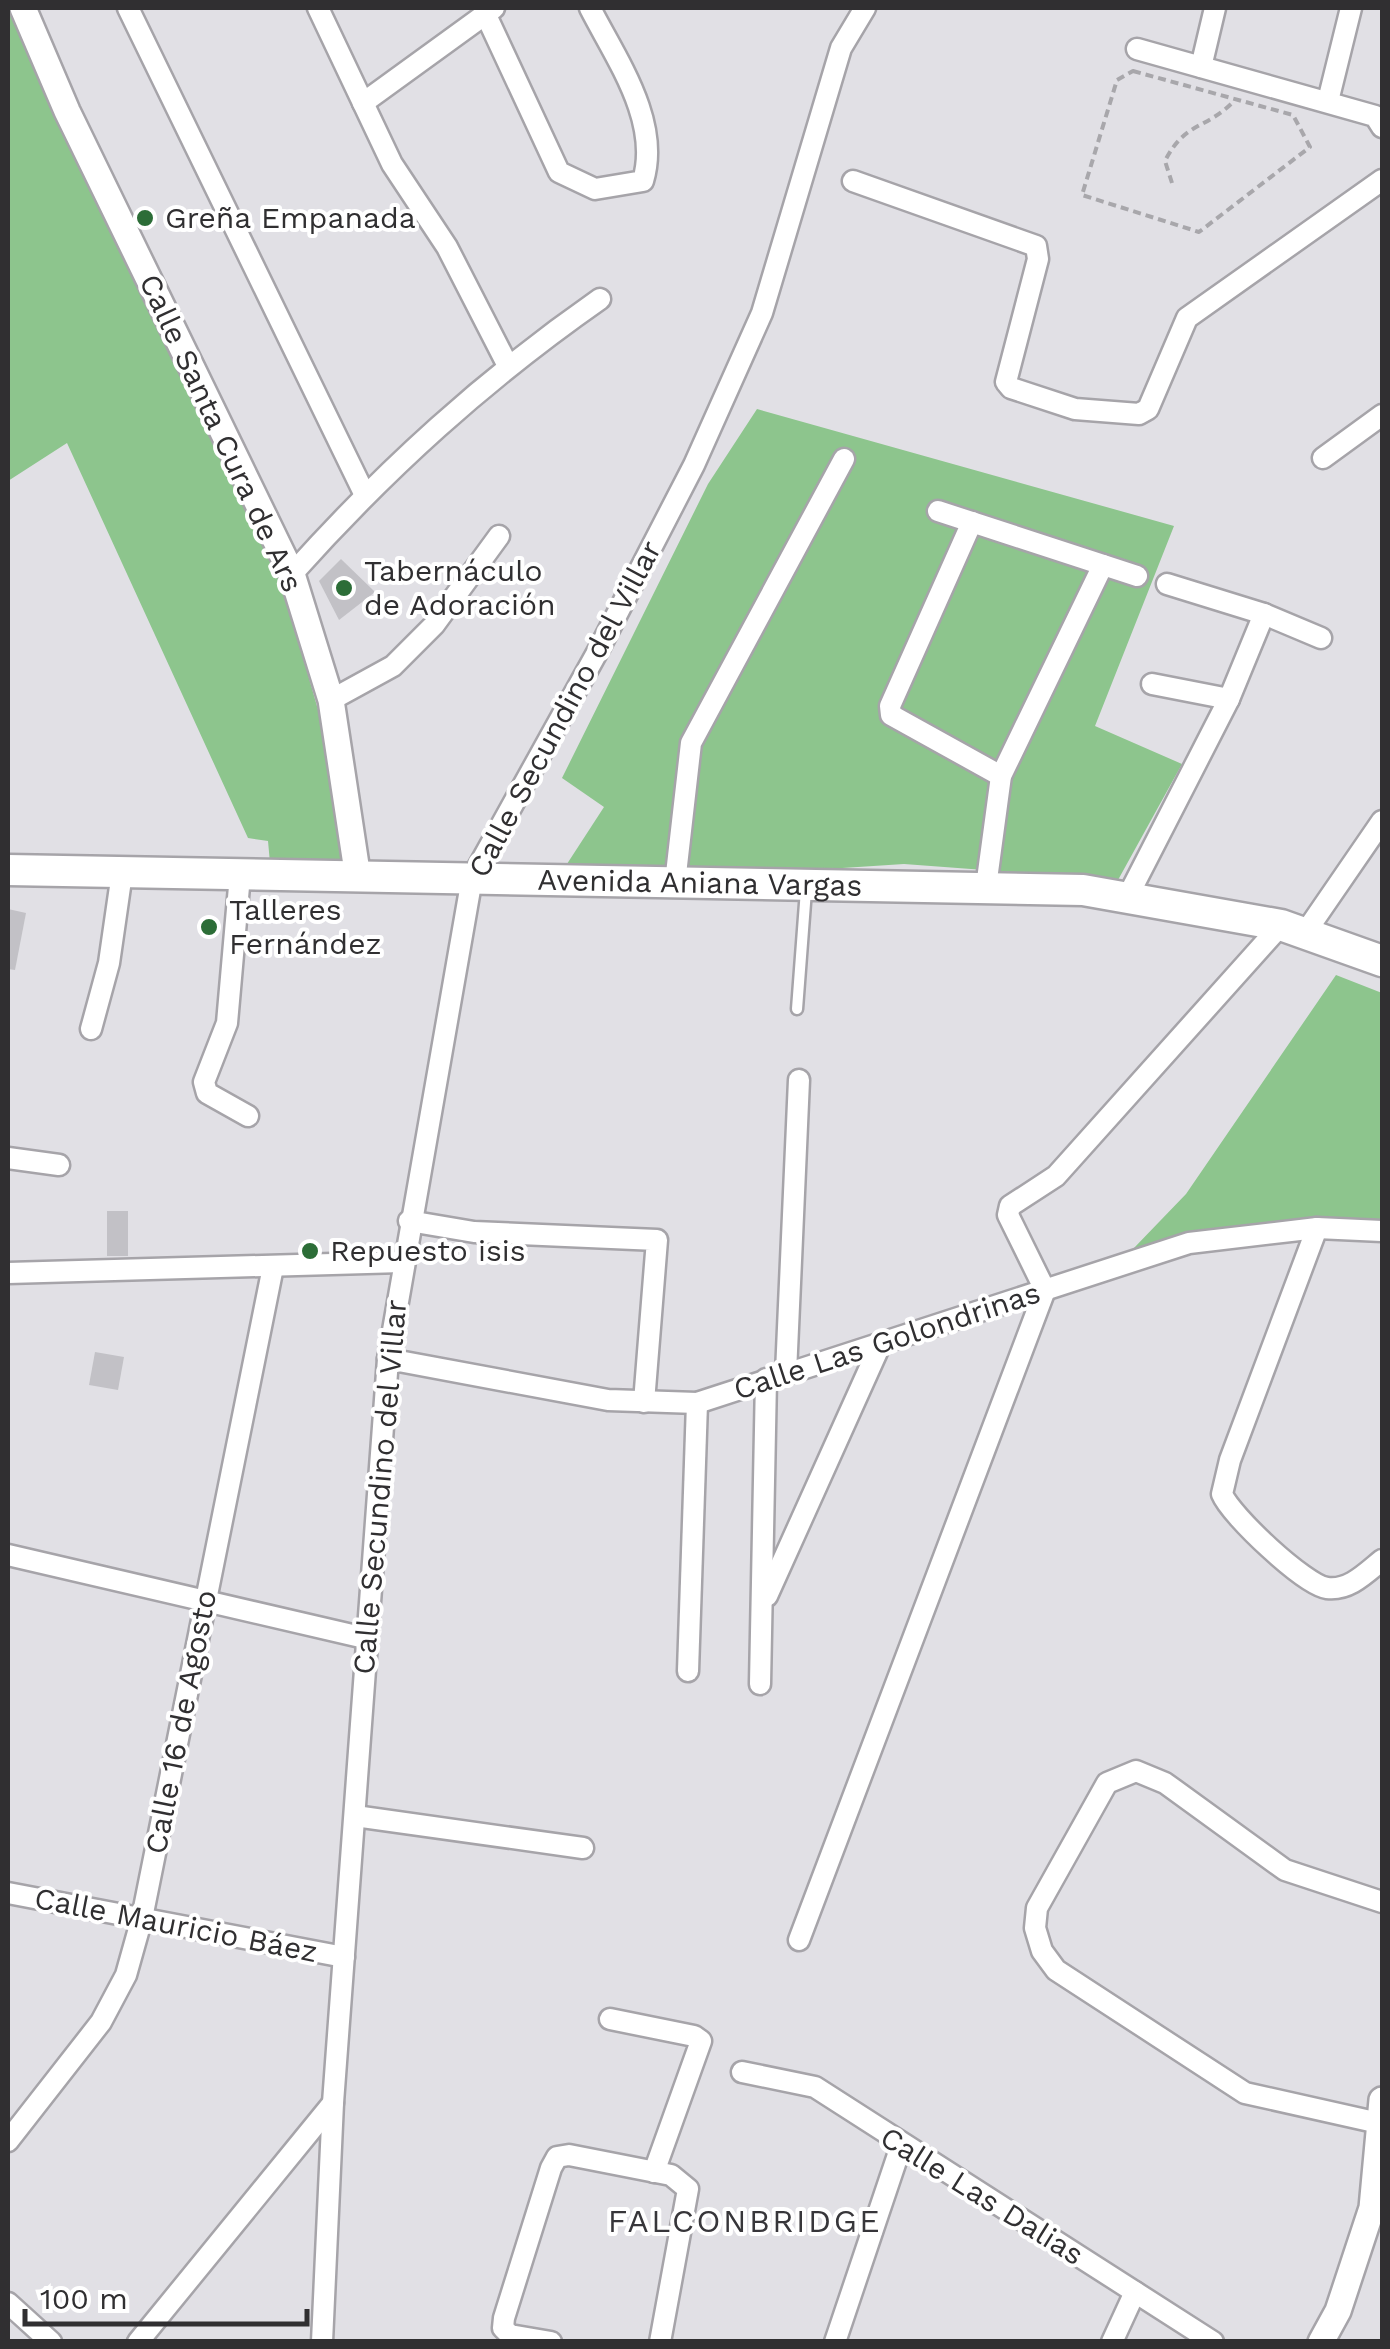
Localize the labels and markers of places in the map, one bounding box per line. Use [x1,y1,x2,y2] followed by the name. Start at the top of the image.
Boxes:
[165,200,416,235] place label: Greña Empanada
[134,207,156,229] marker: Greña Empanada
[364,553,556,622] place label: Tabernáculo de Adoración
[333,577,355,599] marker: Tabernáculo de Adoración
[229,892,381,961] place label: Talleres Fernández
[198,916,220,938] marker: Talleres Fernández
[330,1233,526,1268] place label: Repuesto isis
[299,1240,321,1262] marker: Repuesto isis

